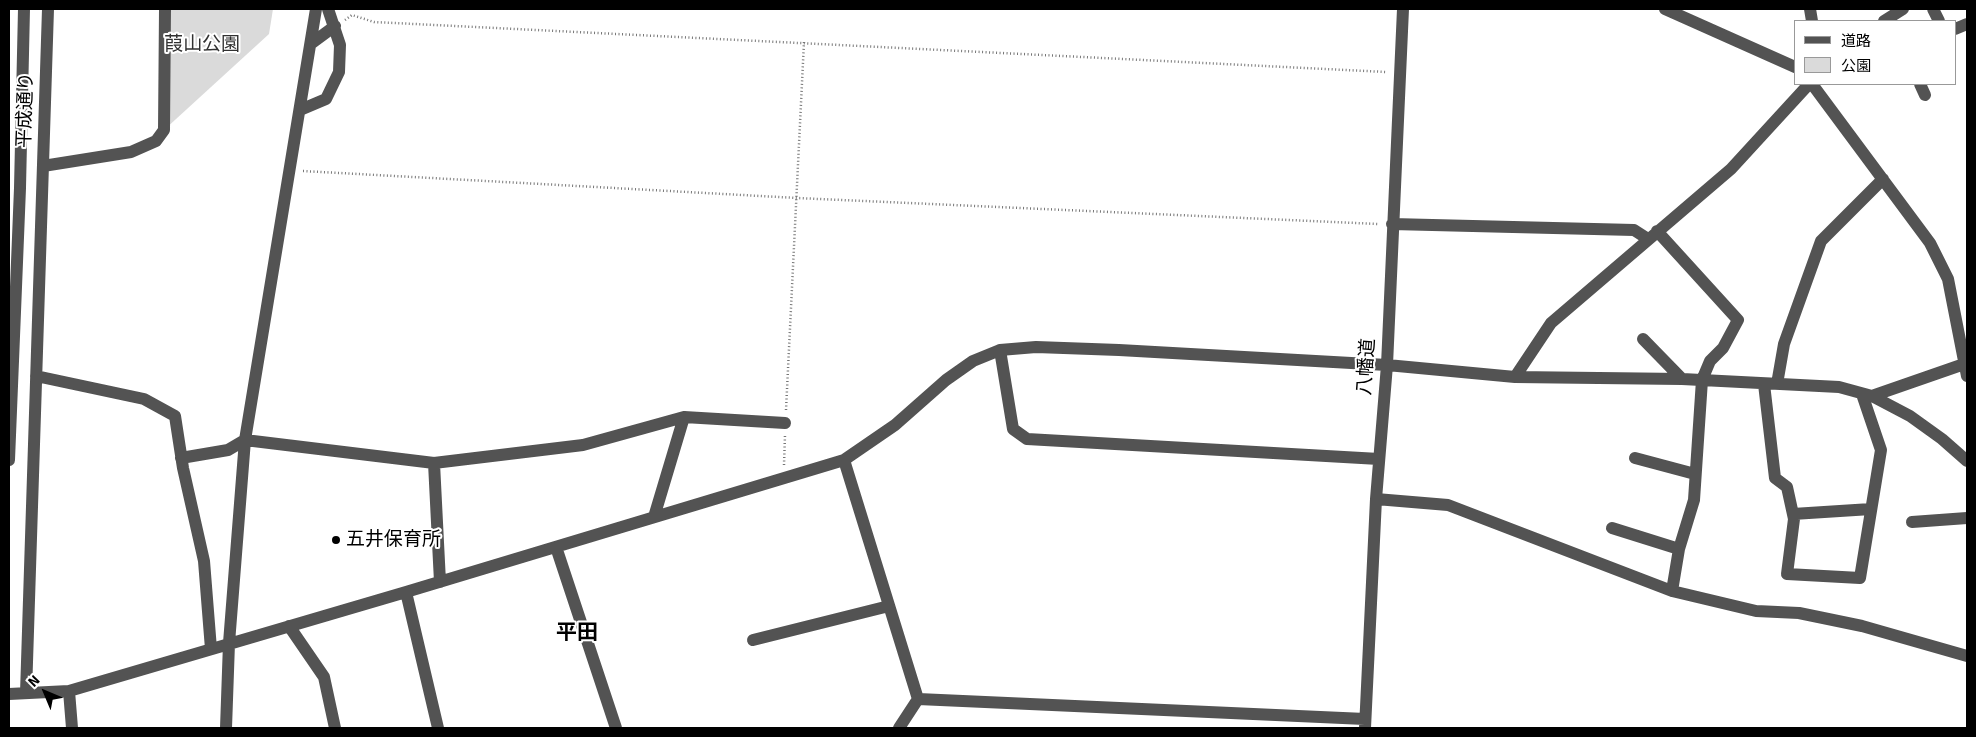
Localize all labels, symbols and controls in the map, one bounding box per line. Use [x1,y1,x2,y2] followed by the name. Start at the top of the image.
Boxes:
[1794,20,1956,85] legend
[1841,32,1871,50] text: 道路
[164,34,240,56] park label: 葭山公園
[1841,57,1871,75] text: 公園
[13,72,39,148] street label: 平成通り
[1354,338,1380,396] street label: 八幡道
[346,529,441,551] place label: 五井保育所
[330,534,342,546] marker: 五井保育所
[556,620,598,646] district label: 平田
[20,667,70,717] north arrow
[25,672,43,690] text: N

